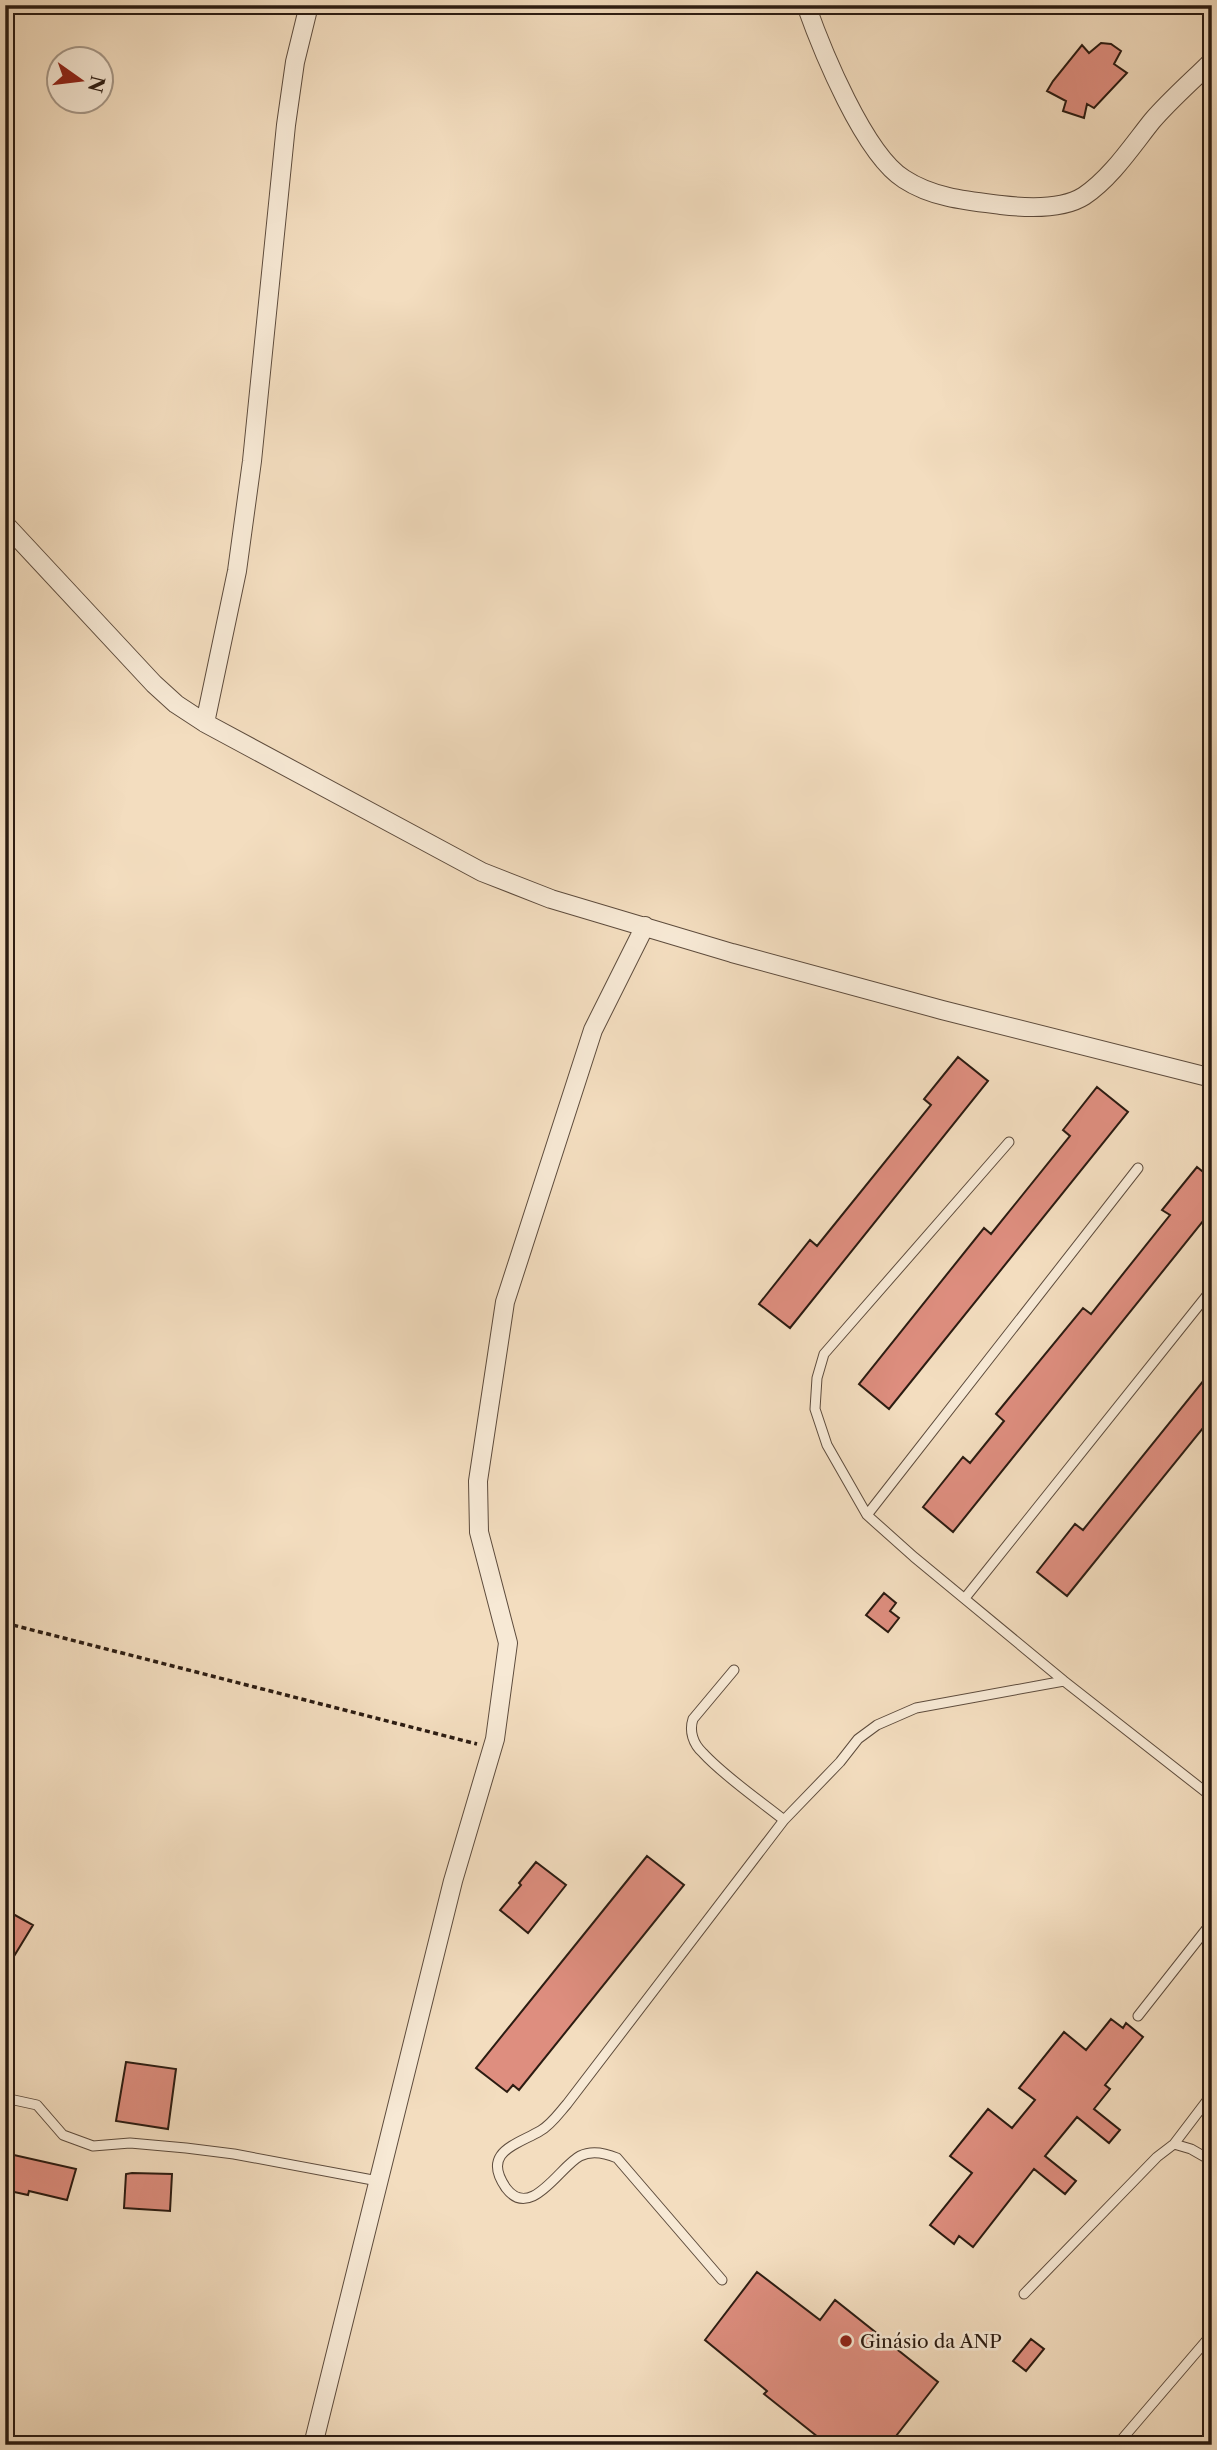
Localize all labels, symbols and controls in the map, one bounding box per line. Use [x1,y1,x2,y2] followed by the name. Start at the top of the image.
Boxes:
[46,46,116,116] north arrow
[83,73,109,95] text: N
[860,2330,1002,2353] place label: Ginásio da ANP
[838,2333,854,2349] marker: Ginásio da ANP

